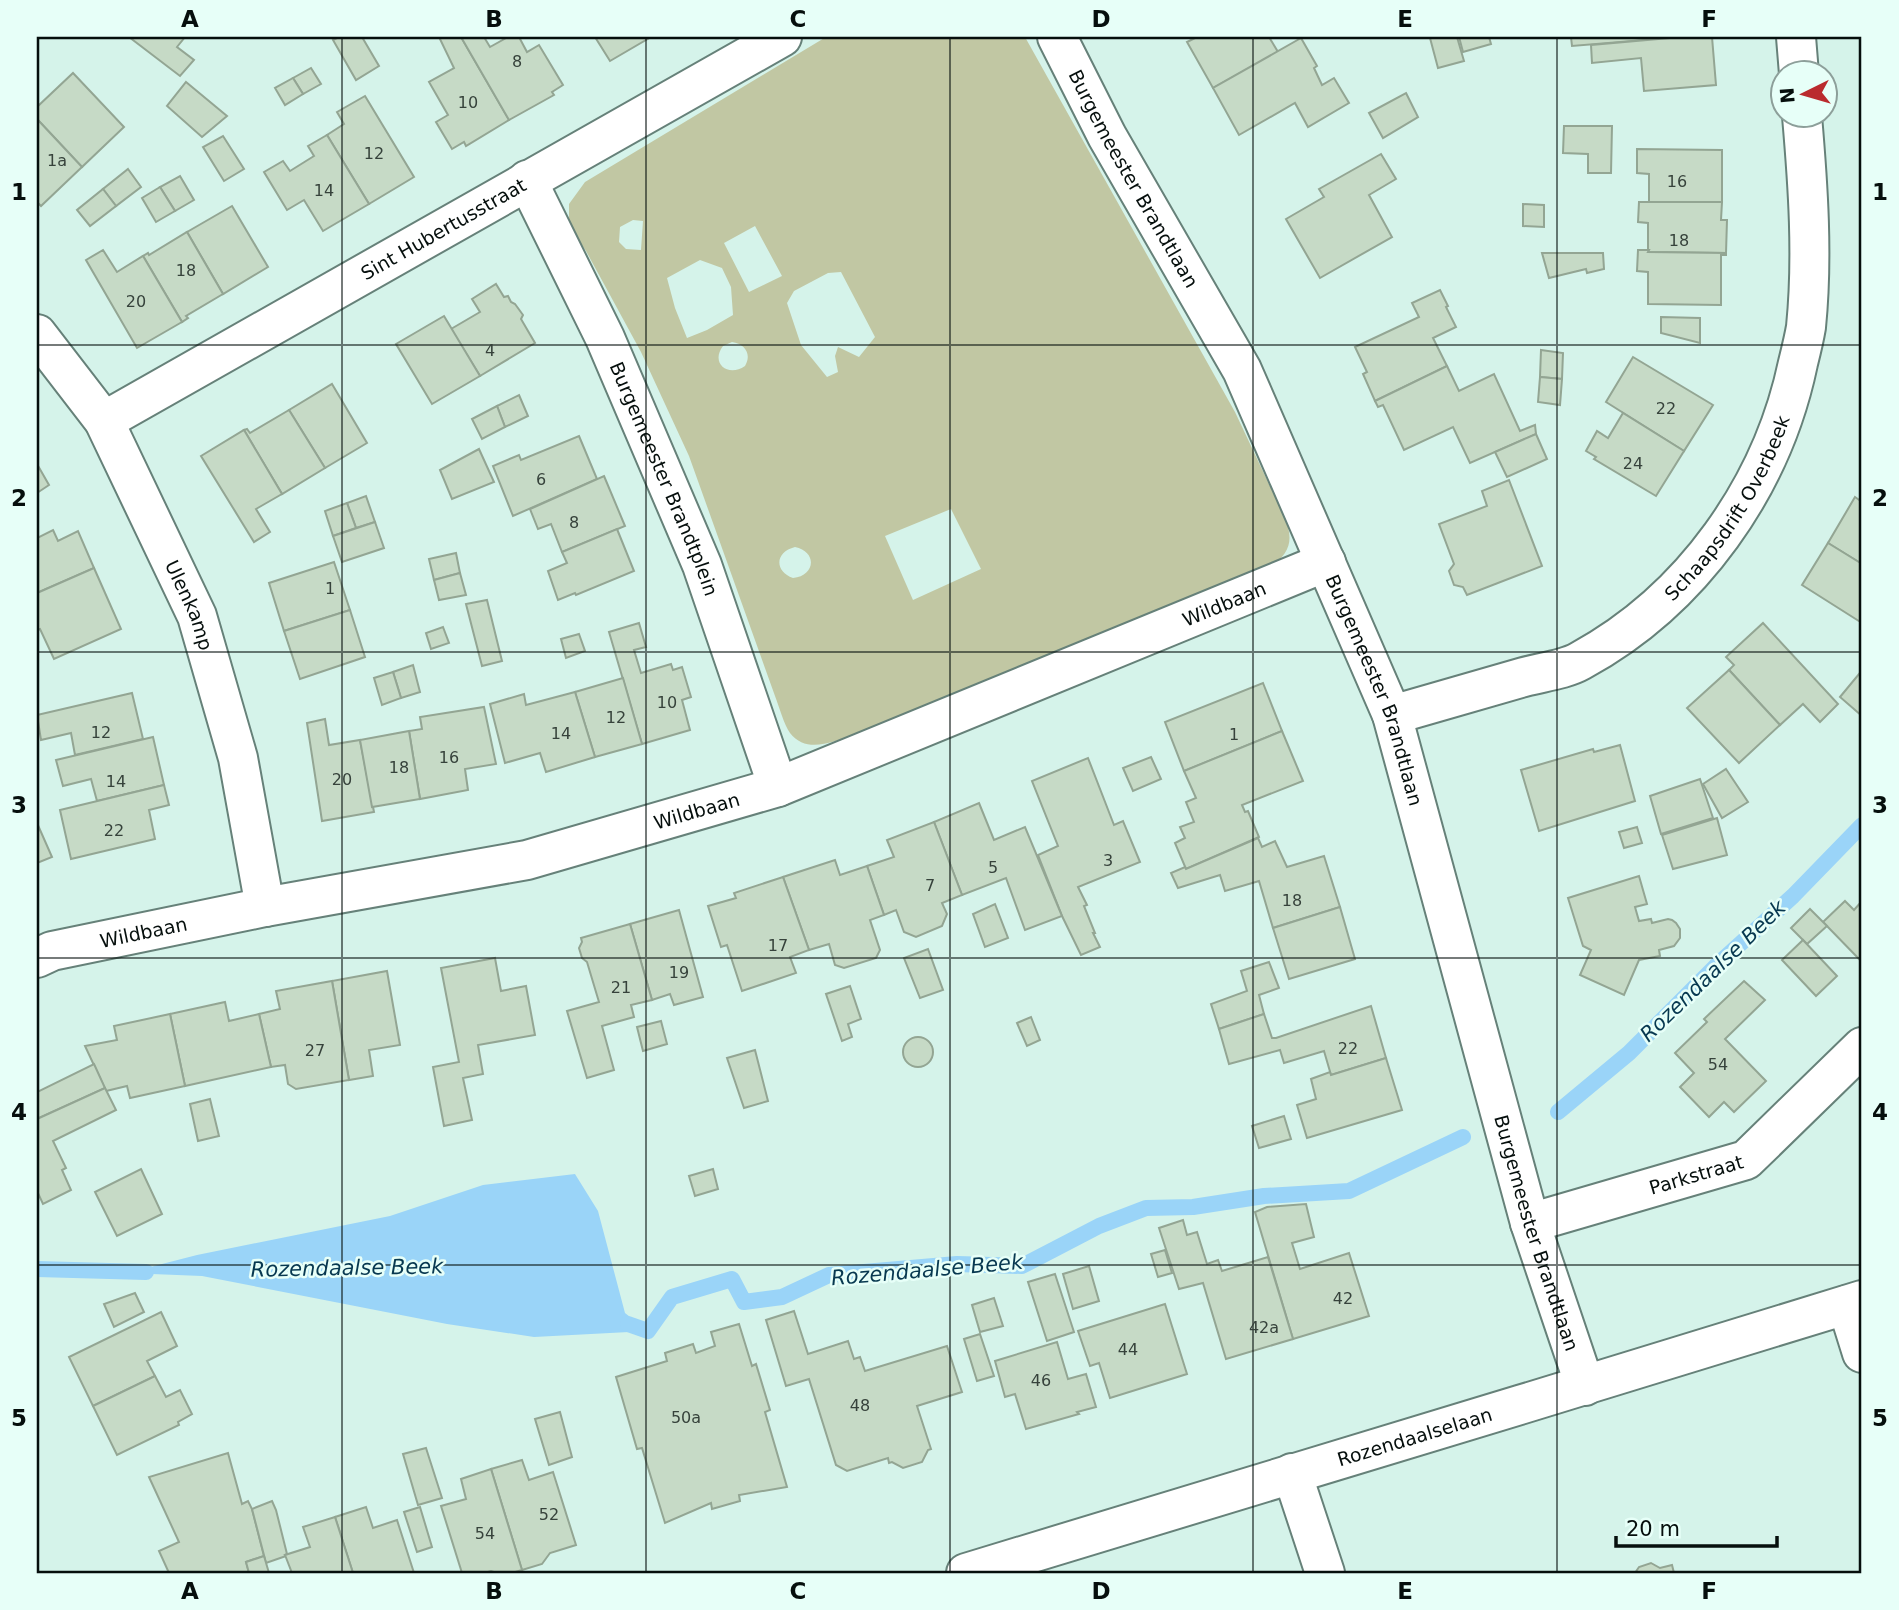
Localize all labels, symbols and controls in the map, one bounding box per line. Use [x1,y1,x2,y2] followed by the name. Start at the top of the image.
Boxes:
[181,6,199,32] text: A
[485,6,503,32] text: B
[790,6,806,32] text: C
[1091,6,1111,32] text: D
[1397,6,1413,32] text: E
[1701,6,1717,32] text: F
[512,52,522,71] house number: 8
[1770,60,1840,130] north arrow
[1064,66,1203,291] street label: Burgemeester Brandtlaan
[1775,87,1799,104] text: N
[458,93,478,112] house number: 10
[364,144,384,163] house number: 12
[47,151,67,170] house number: 1a
[1667,172,1687,191] house number: 16
[357,173,530,284] street label: Sint Hubertusstraat
[11,179,27,205] text: 1
[1872,179,1888,205] text: 1
[314,181,334,200] house number: 14
[1669,231,1689,250] house number: 18
[176,261,196,280] house number: 18
[126,292,146,311] house number: 20
[485,341,495,360] house number: 4
[605,358,723,599] street label: Burgemeester Brandtplein
[1656,399,1676,418] house number: 22
[1660,412,1794,605] street label: Schaapsdrift Overbeek
[1623,454,1643,473] house number: 24
[536,470,546,489] house number: 6
[11,485,27,511] text: 2
[1872,485,1888,511] text: 2
[569,513,579,532] house number: 8
[161,556,217,653] street label: Ulenkamp
[1321,571,1427,808] street label: Burgemeester Brandtlaan
[1179,577,1269,631] street label: Wildbaan
[325,579,335,598] house number: 1
[657,693,677,712] house number: 10
[606,708,626,727] house number: 12
[91,723,111,742] house number: 12
[551,724,571,743] house number: 14
[1229,725,1239,744] house number: 1
[439,748,459,767] house number: 16
[389,758,409,777] house number: 18
[332,770,352,789] house number: 20
[106,772,126,791] house number: 14
[651,788,742,834] street label: Wildbaan
[11,792,27,818] text: 3
[1872,792,1888,818] text: 3
[104,821,124,840] house number: 22
[1103,851,1113,870] house number: 3
[988,858,998,877] house number: 5
[925,876,935,895] house number: 7
[1282,891,1302,910] house number: 18
[1635,895,1791,1047] water label: Rozendaalse Beek
[98,912,189,952] street label: Wildbaan
[768,936,788,955] house number: 17
[669,963,689,982] house number: 19
[611,978,631,997] house number: 21
[1338,1039,1358,1058] house number: 22
[305,1041,325,1060] house number: 27
[1708,1055,1728,1074] house number: 54
[11,1099,27,1125] text: 4
[1872,1099,1888,1125] text: 4
[1490,1112,1583,1354] street label: Burgemeester Brandtlaan
[1646,1150,1746,1199] street label: Parkstraat
[830,1250,1025,1290] water label: Rozendaalse Beek
[251,1254,444,1282] water label: Rozendaalse Beek
[1333,1289,1353,1308] house number: 42
[1249,1318,1279,1337] house number: 42a
[1118,1340,1138,1359] house number: 44
[1031,1371,1051,1390] house number: 46
[850,1396,870,1415] house number: 48
[1335,1403,1495,1470] street label: Rozendaalselaan
[11,1405,27,1431] text: 5
[1872,1405,1888,1431] text: 5
[671,1408,701,1427] house number: 50a
[539,1505,559,1524] house number: 52
[1616,1505,1776,1549] scale bar
[1626,1517,1680,1541] text: 20 m
[475,1524,495,1543] house number: 54
[181,1578,199,1604] text: A
[485,1578,503,1604] text: B
[790,1578,806,1604] text: C
[1091,1578,1111,1604] text: D
[1397,1578,1413,1604] text: E
[1701,1578,1717,1604] text: F

